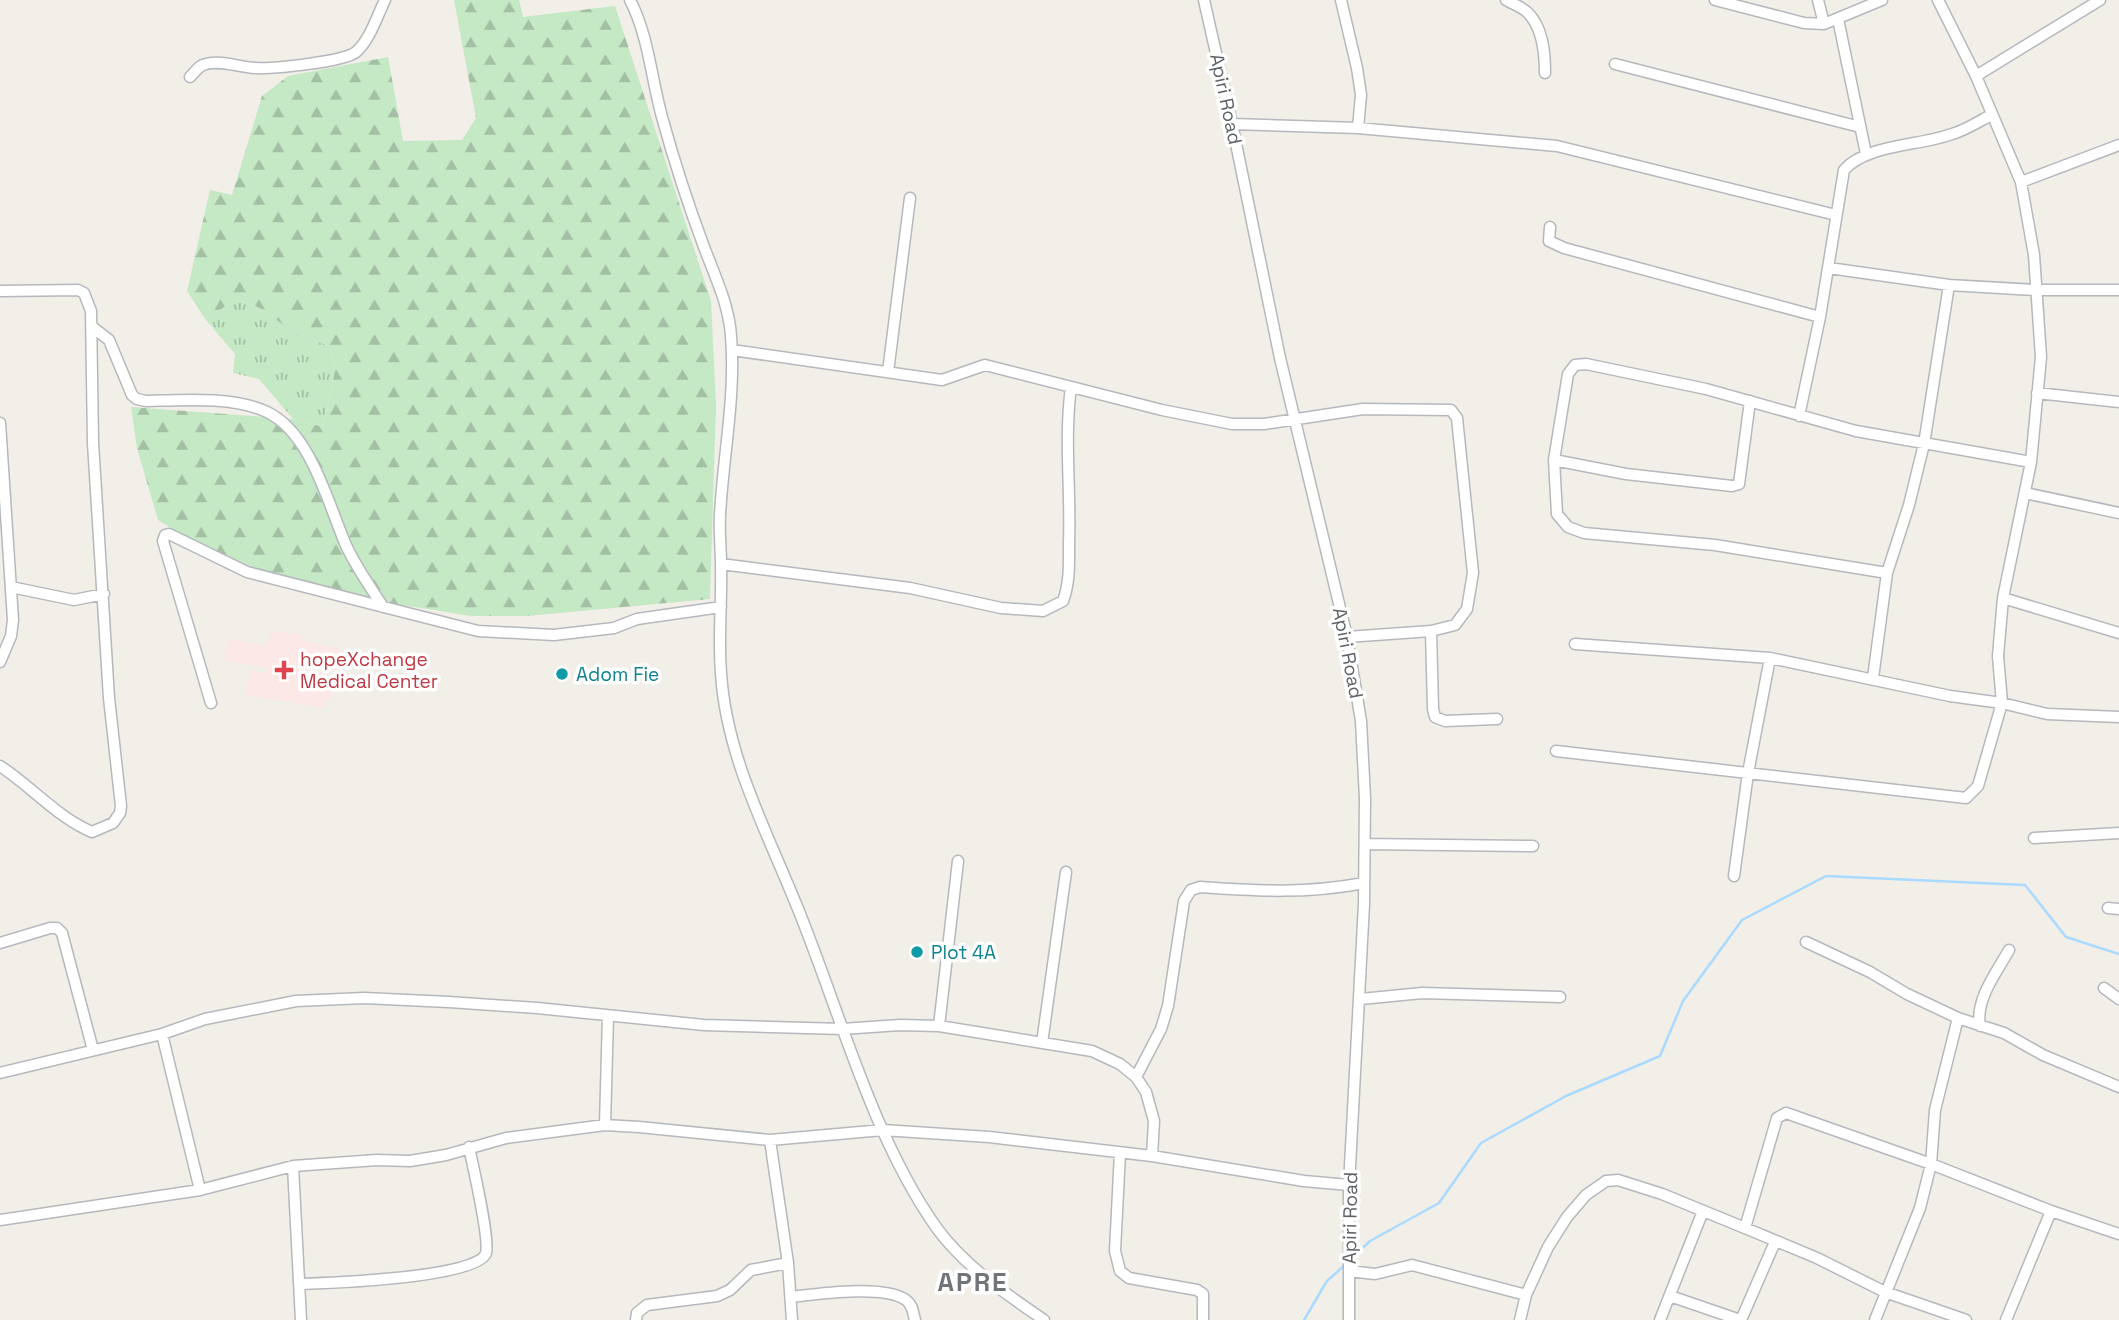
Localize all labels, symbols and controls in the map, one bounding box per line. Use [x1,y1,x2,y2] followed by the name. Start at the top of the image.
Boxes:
[1204,51,1248,147] street label: Apiri Road
[1327,605,1369,701] street label: Apiri Road
[300,647,438,694] place label: hopeXchange Medical Center
[274,660,294,680] marker: hopeXchange Medical Center
[576,662,659,687] place label: Adom Fie
[554,666,570,682] marker: Adom Fie
[931,940,996,965] place label: Plot 4A
[909,944,925,960] marker: Plot 4A
[1337,1172,1363,1264] street label: Apiri Road
[937,1265,1009,1299] district label: APRE

